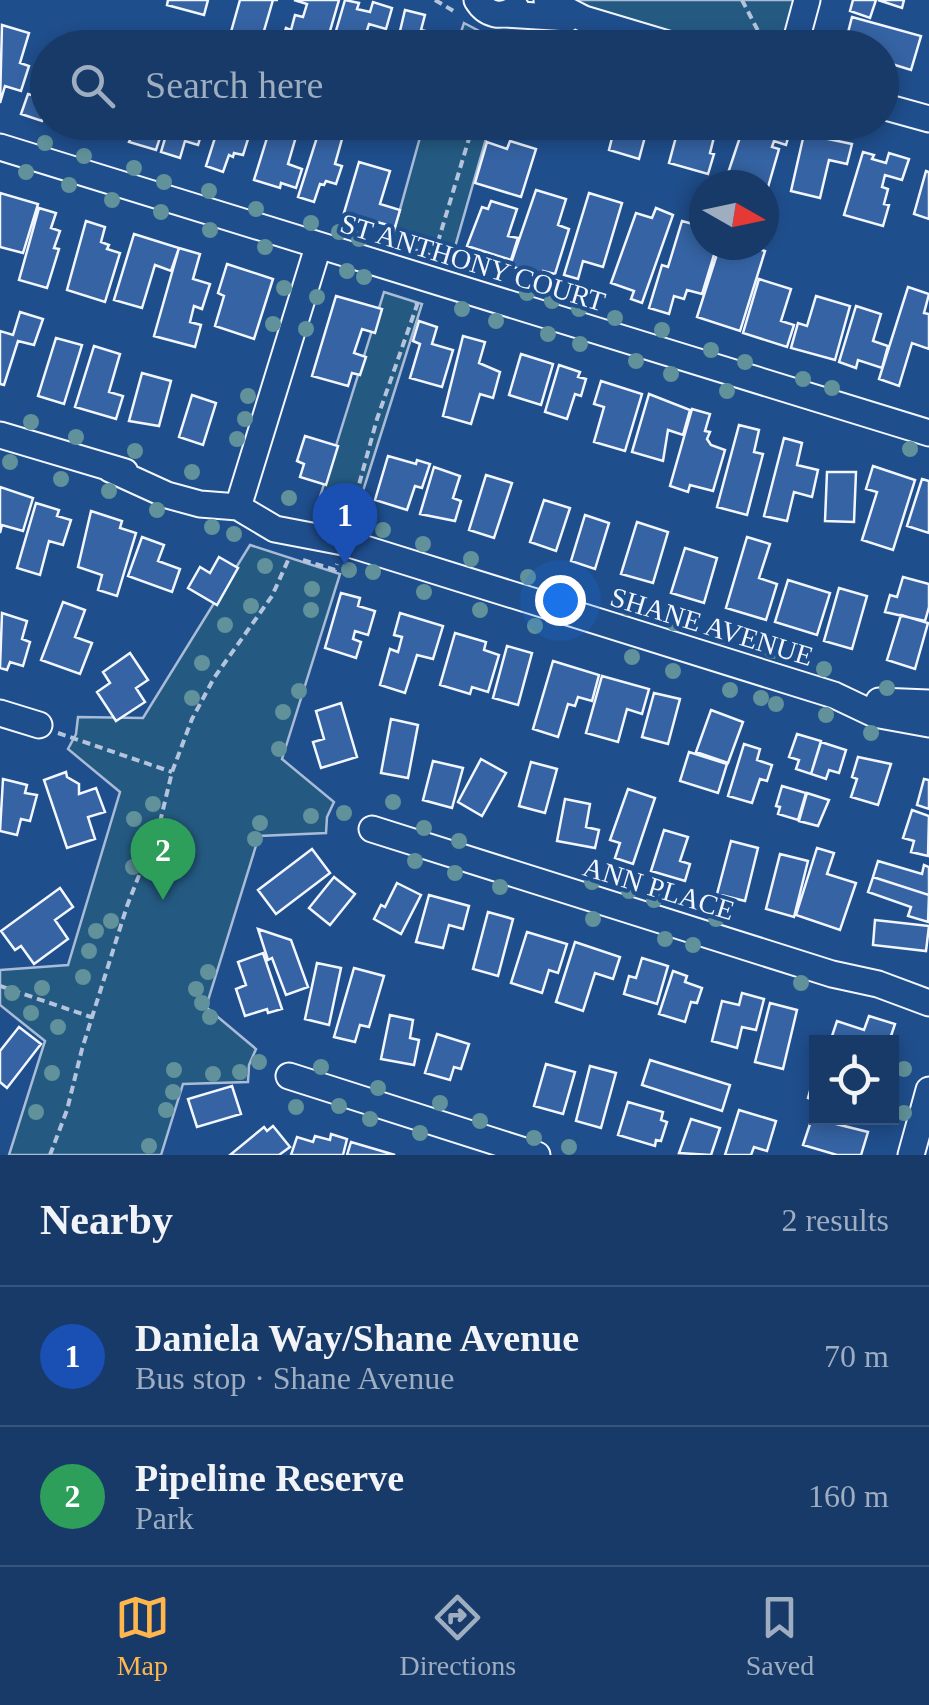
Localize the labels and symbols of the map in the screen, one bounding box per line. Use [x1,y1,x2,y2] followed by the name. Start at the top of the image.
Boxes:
[689,170,779,260] north arrow
[337,207,609,318] street label: ST ANTHONY COURT
[312,482,378,565] pin: 1
[535,575,586,626] your location
[607,581,817,672] street label: SHANE AVENUE
[130,818,196,900] pin: 2
[580,851,738,926] street label: ANN PLACE

